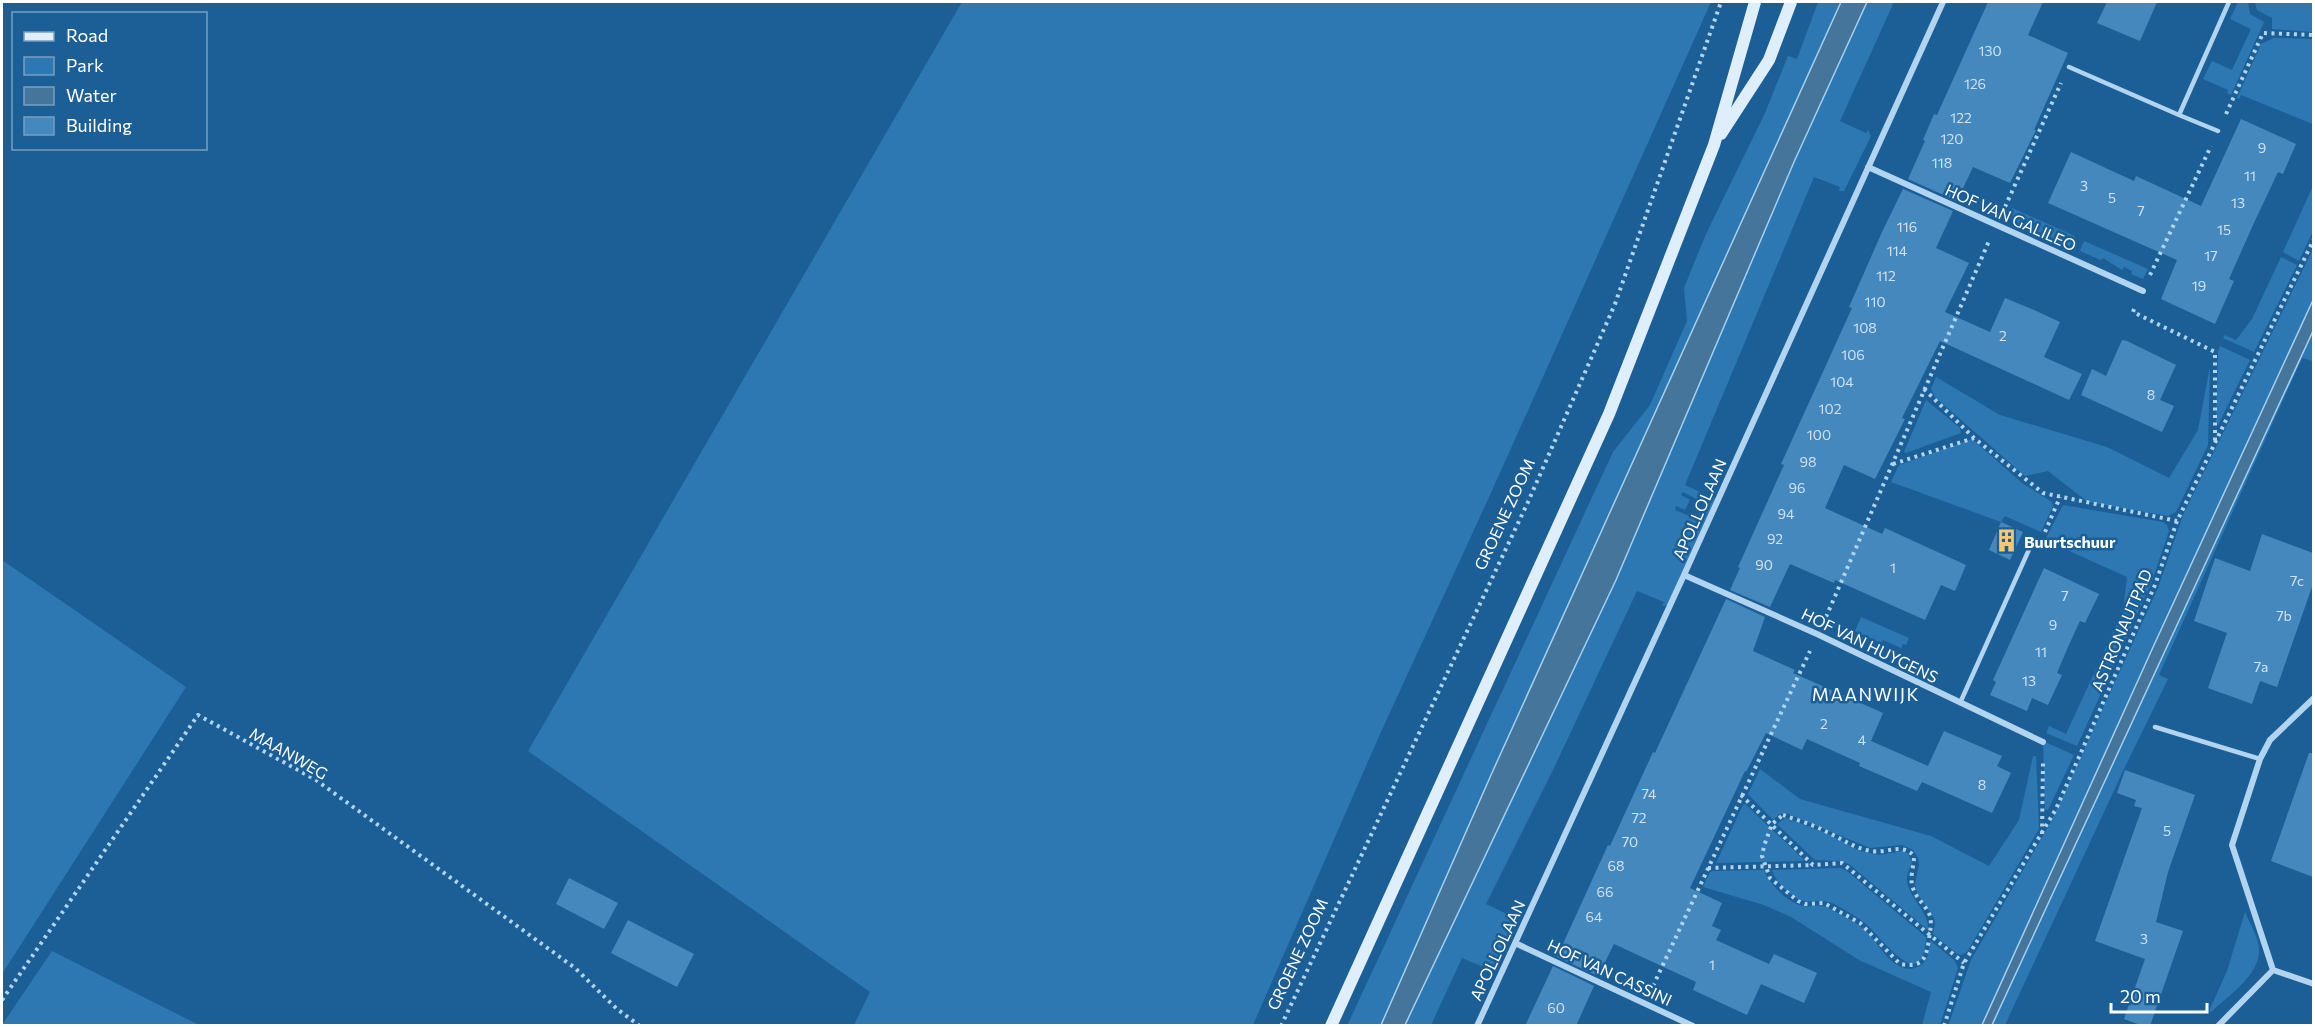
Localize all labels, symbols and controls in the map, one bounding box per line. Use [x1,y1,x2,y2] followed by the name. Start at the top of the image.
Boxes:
[12,12,207,150] legend
[66,24,108,46] text: Road
[1978,42,2002,59] house number: 130
[66,54,104,76] text: Park
[1964,75,1986,92] house number: 126
[66,84,117,106] text: Water
[1950,109,1972,126] house number: 122
[66,114,132,136] text: Building
[1941,130,1963,147] house number: 120
[2258,139,2266,156] house number: 9
[1932,154,1952,171] house number: 118
[2244,167,2256,184] house number: 11
[2080,177,2088,194] house number: 3
[1943,180,2079,254] street label: HOF VAN GALILEO
[2108,189,2116,206] house number: 5
[2231,194,2245,211] house number: 13
[2137,202,2145,219] house number: 7
[1897,218,1917,235] house number: 116
[2217,221,2231,238] house number: 15
[1887,242,1908,259] house number: 114
[2204,247,2218,264] house number: 17
[1876,267,1896,284] house number: 112
[2192,277,2206,294] house number: 19
[1864,293,1886,310] house number: 110
[1853,319,1877,336] house number: 108
[1999,327,2007,344] house number: 2
[1841,346,1865,363] house number: 106
[1830,373,1854,390] house number: 104
[2147,386,2155,403] house number: 8
[1819,400,1842,417] house number: 102
[1807,426,1831,443] house number: 100
[1800,453,1817,470] house number: 98
[1470,455,1538,573] street label: GROENE ZOOM
[1668,456,1730,562] street label: APOLLOLAAN
[1789,479,1806,496] house number: 96
[1778,505,1795,522] house number: 94
[1993,528,2019,554] building icon: Buurtschuur
[1767,530,1783,547] house number: 92
[2024,532,2116,551] place label: Buurtschuur
[1755,556,1773,573] house number: 90
[1890,559,1896,576] house number: 1
[2087,566,2155,694] street label: ASTRONAUTPAD
[2290,572,2304,589] house number: 7c
[2061,587,2069,604] house number: 7
[1799,604,1941,686] street label: HOF VAN HUYGENS
[2276,607,2292,624] house number: 7b
[2049,616,2057,633] house number: 9
[2035,643,2047,660] house number: 11
[2254,658,2268,675] house number: 7a
[2022,672,2036,689] house number: 13
[1812,683,1920,705] district label: MAANWIJK
[1820,715,1828,732] house number: 2
[247,723,331,783] street label: MAANWEG
[1858,731,1867,748] house number: 4
[1978,776,1986,793] house number: 8
[1642,785,1657,802] house number: 74
[1631,809,1647,826] house number: 72
[2163,822,2171,839] house number: 5
[1622,833,1638,850] house number: 70
[1608,857,1625,874] house number: 68
[1597,883,1614,900] house number: 66
[1263,895,1331,1013] street label: GROENE ZOOM
[1465,897,1529,1003] street label: APOLLOLAAN
[1586,908,1603,925] house number: 64
[2140,930,2148,947] house number: 3
[1545,935,1675,1009] street label: HOF VAN CASSINI
[1709,956,1715,973] house number: 1
[2111,976,2207,1014] scale bar
[2120,985,2161,1007] text: 20 m
[1547,999,1565,1016] house number: 60

